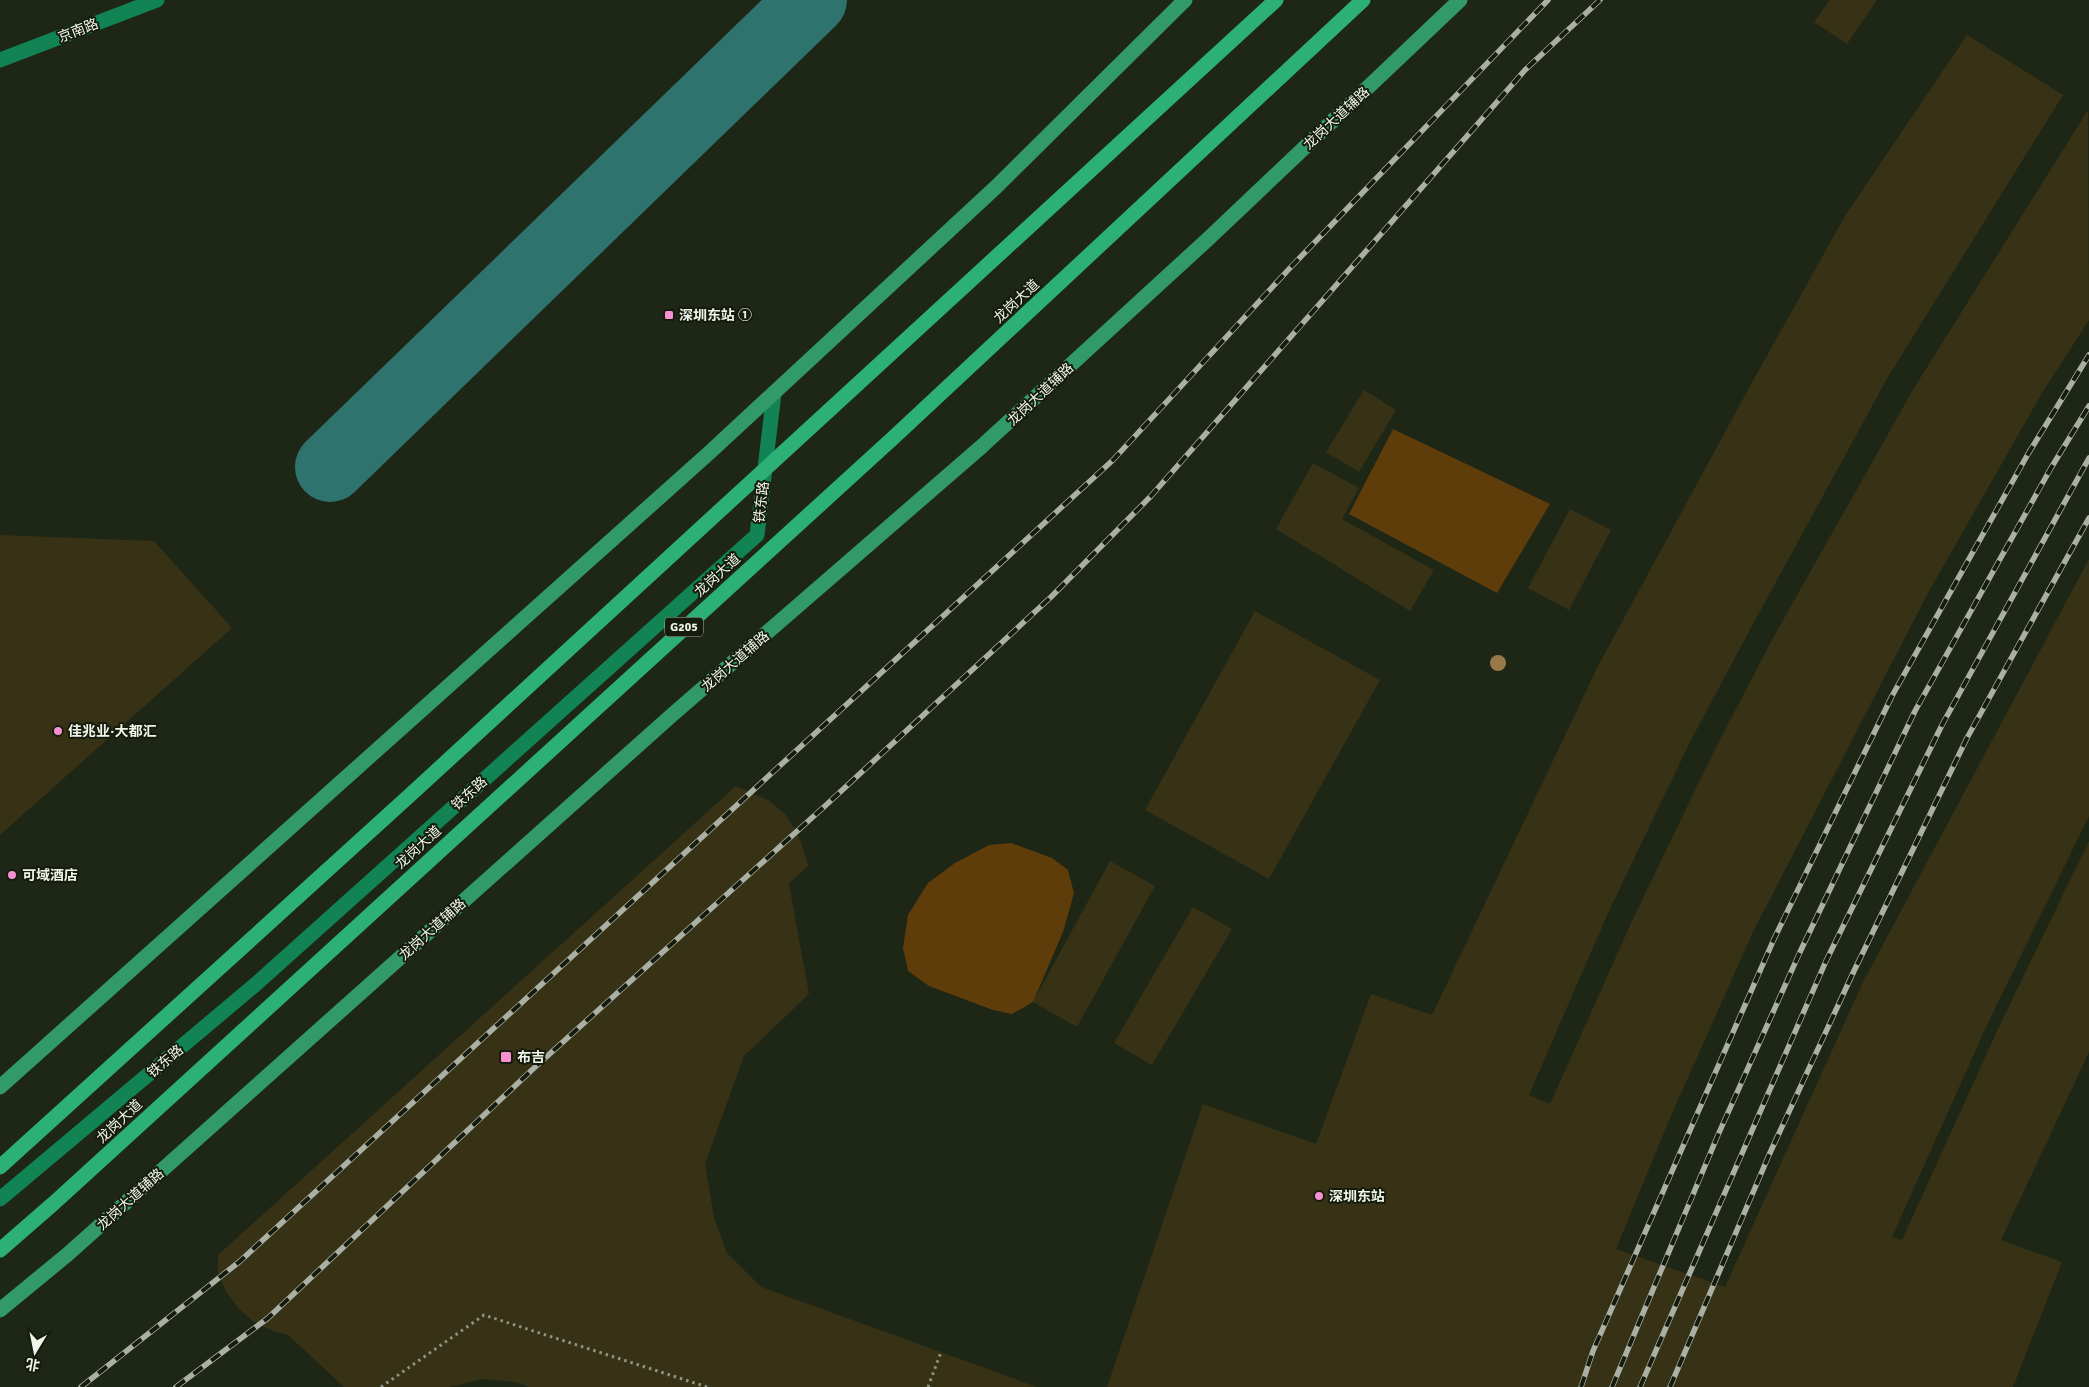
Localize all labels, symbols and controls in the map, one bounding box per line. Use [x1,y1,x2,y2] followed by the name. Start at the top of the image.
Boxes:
[56,15,101,46] street label: 京南路
[1300,84,1373,153] street label: 龙岗大道辅路
[990,276,1043,327] street label: 龙岗大道
[679,307,752,324] place label: 深圳东站 ①
[663,309,675,321] marker: 深圳东站 ①
[1004,360,1077,429] street label: 龙岗大道辅路
[751,480,772,524] street label: 铁东路
[691,550,744,600] street label: 龙岗大道
[665,618,703,636] road number: G205
[698,627,773,695] street label: 龙岗大道辅路
[68,723,157,740] place label: 佳兆业·大都汇
[52,725,64,737] marker: 佳兆业·大都汇
[448,773,491,814] street label: 铁东路
[392,822,445,872] street label: 龙岗大道
[22,867,78,884] place label: 可域酒店
[6,869,18,881] marker: 可域酒店
[395,895,469,964] street label: 龙岗大道辅路
[144,1041,187,1081] street label: 铁东路
[517,1049,545,1066] place label: 布吉
[499,1050,513,1064] marker: 布吉
[93,1096,146,1147] street label: 龙岗大道
[93,1165,167,1234] street label: 龙岗大道辅路
[1329,1188,1385,1205] place label: 深圳东站
[1313,1190,1325,1202] marker: 深圳东站
[10,1327,60,1377] north arrow
[24,1355,41,1374] text: 北

